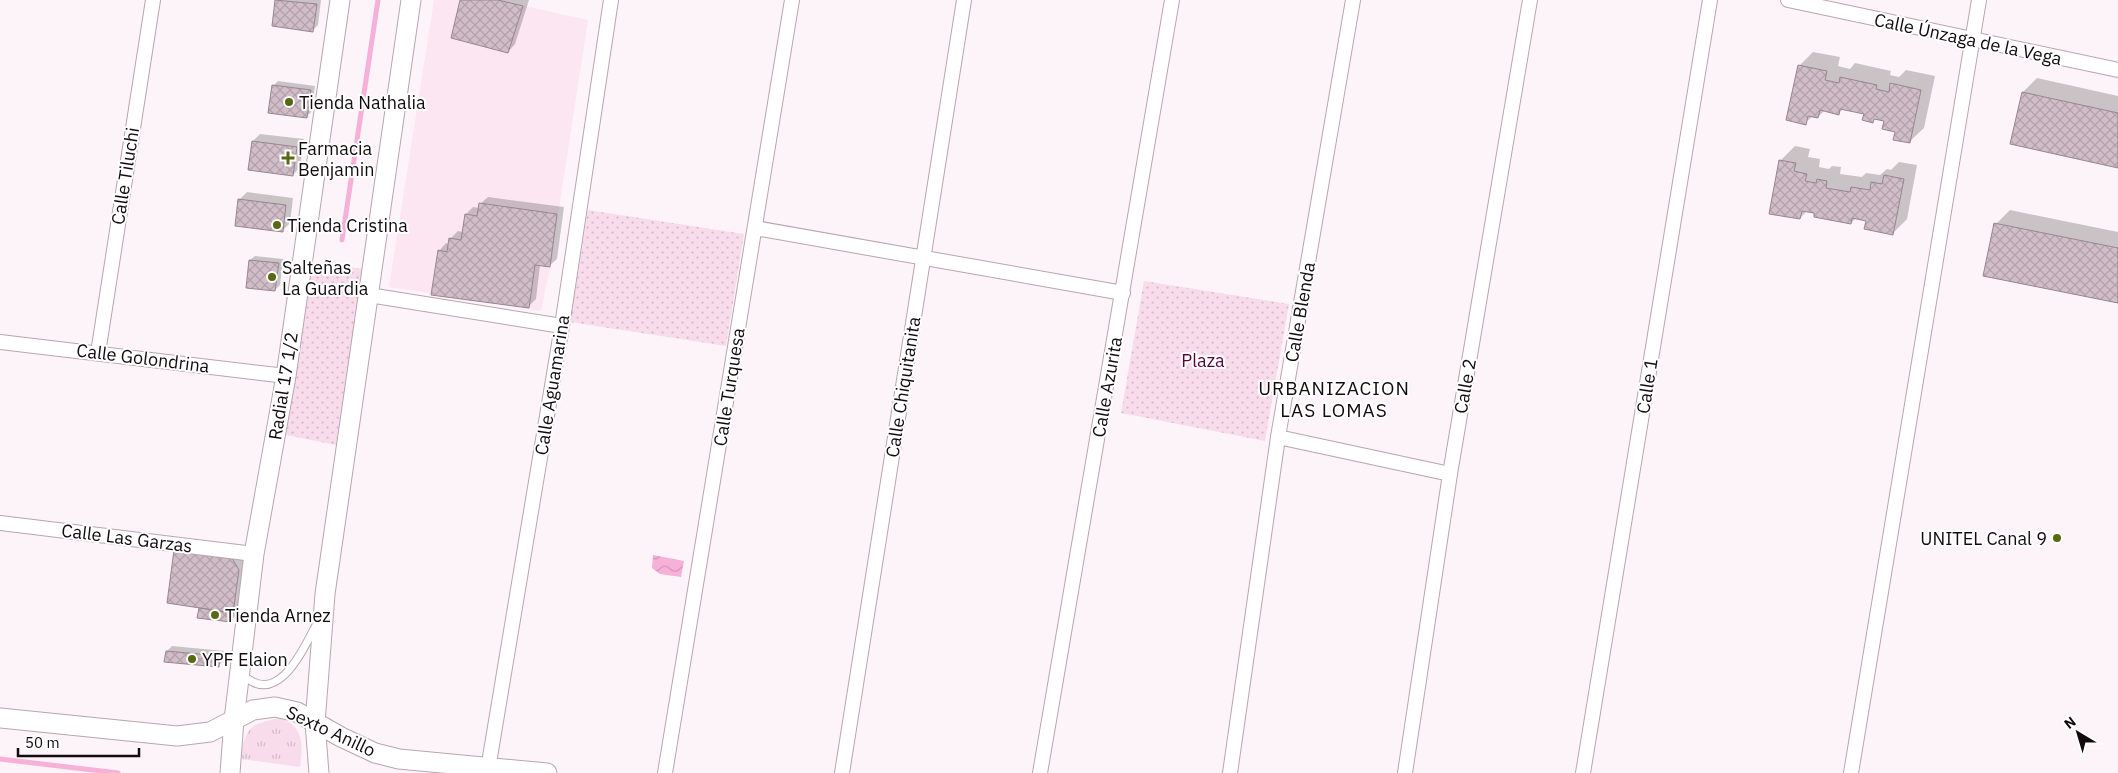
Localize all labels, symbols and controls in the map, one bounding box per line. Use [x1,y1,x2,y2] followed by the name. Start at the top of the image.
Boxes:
[1872,8,2064,70] street label: Calle Únzaga de la Vega
[299,91,426,114] place label: Tienda Nathalia
[283,96,295,108] marker: Tienda Nathalia
[106,126,144,226] street label: Calle Tiluchi
[298,137,374,181] place label: Farmacia Benjamin
[282,152,294,164] marker: Farmacia Benjamin
[287,214,408,237] place label: Tienda Cristina
[271,219,283,231] marker: Tienda Cristina
[282,256,369,300] place label: Salteñas La Guardia
[1280,260,1320,364] street label: Calle Blenda
[266,271,278,283] marker: Salteñas La Guardia
[530,313,575,457] street label: Calle Aguamarina
[881,315,926,459] street label: Calle Chiquitanita
[708,326,750,448] street label: Calle Turquesa
[263,330,303,442] street label: Radial 17 1/2
[1087,334,1127,439] street label: Calle Azurita
[75,338,211,378] street label: Calle Golondrina
[1181,349,1225,372] park label: Plaza
[1449,357,1481,415] street label: Calle 2
[1631,357,1663,415] street label: Calle 1
[1258,376,1410,422] district label: URBANIZACION LAS LOMAS
[60,519,194,557] street label: Calle Las Garzas
[1920,527,2047,550] place label: UNITEL Canal 9
[2051,532,2063,544] marker: UNITEL Canal 9
[225,604,331,627] place label: Tienda Arnez
[209,609,221,621] marker: Tienda Arnez
[202,648,288,671] place label: YPF Elaion
[186,653,198,665] marker: YPF Elaion
[283,700,379,762] street label: Sexto Anillo
[2053,708,2103,758] north arrow
[2060,713,2080,733] text: N
[18,726,139,758] scale bar
[25,733,60,752] text: 50 m

